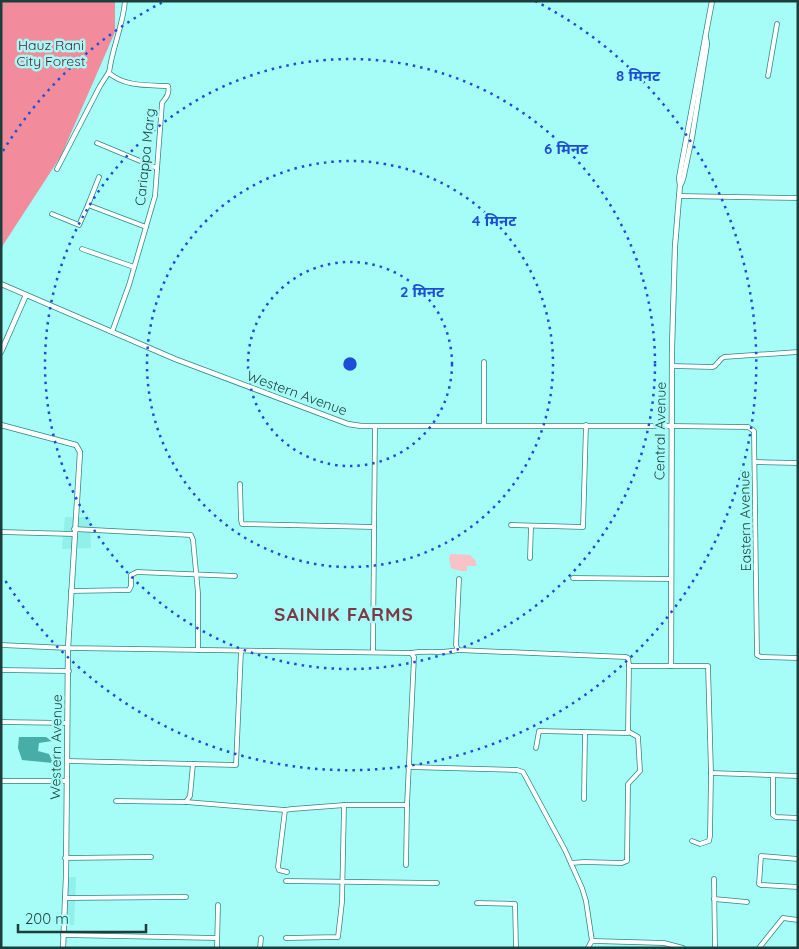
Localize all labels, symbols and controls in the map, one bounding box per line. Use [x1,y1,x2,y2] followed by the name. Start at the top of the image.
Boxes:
[16,36,86,70] park label: Hauz Rani City Forest
[616,66,661,85] text: 8 मिनट
[131,107,159,207] street label: Cariappa Marg
[544,139,589,158] text: 6 मिनट
[472,211,517,230] text: 4 मिनट
[400,282,445,301] text: 2 मिनट
[341,355,359,373] centre of rings
[244,366,350,420] street label: Western Avenue
[650,382,670,480] street label: Central Avenue
[735,470,755,572] street label: Eastern Avenue
[274,602,414,626] district label: SAINIK FARMS
[46,694,66,800] street label: Western Avenue
[18,902,145,934] scale bar
[25,909,69,928] text: 200 m

